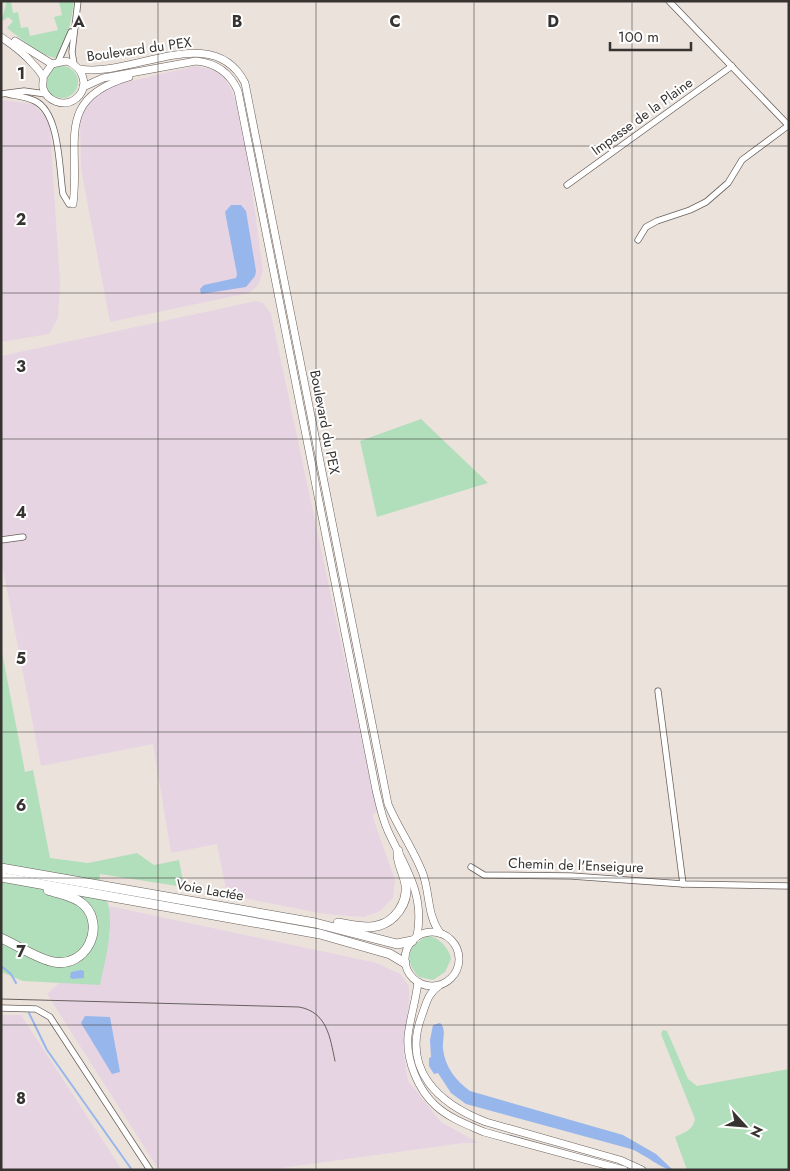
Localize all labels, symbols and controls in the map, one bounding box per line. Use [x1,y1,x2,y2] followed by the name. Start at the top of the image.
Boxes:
[72,10,85,33] text: A
[232,10,242,33] text: B
[389,10,401,33] text: C
[547,10,559,33] text: D
[610,20,691,52] scale bar
[618,26,659,48] text: 100 m
[85,32,193,66] street label: Boulevard du PEX
[17,62,25,85] text: 1
[587,72,697,160] street label: Impasse de la Plaine
[16,208,26,231] text: 2
[16,355,26,378] text: 3
[305,368,345,476] street label: Boulevard du PEX
[15,501,27,524] text: 4
[16,647,26,670] text: 5
[16,794,26,817] text: 6
[508,853,644,877] street label: Chemin de l'Enseigure
[175,874,245,906] street label: Voie Lactée
[16,940,26,963] text: 7
[16,1087,26,1110] text: 8
[720,1101,770,1151] north arrow
[745,1122,768,1141] text: N

